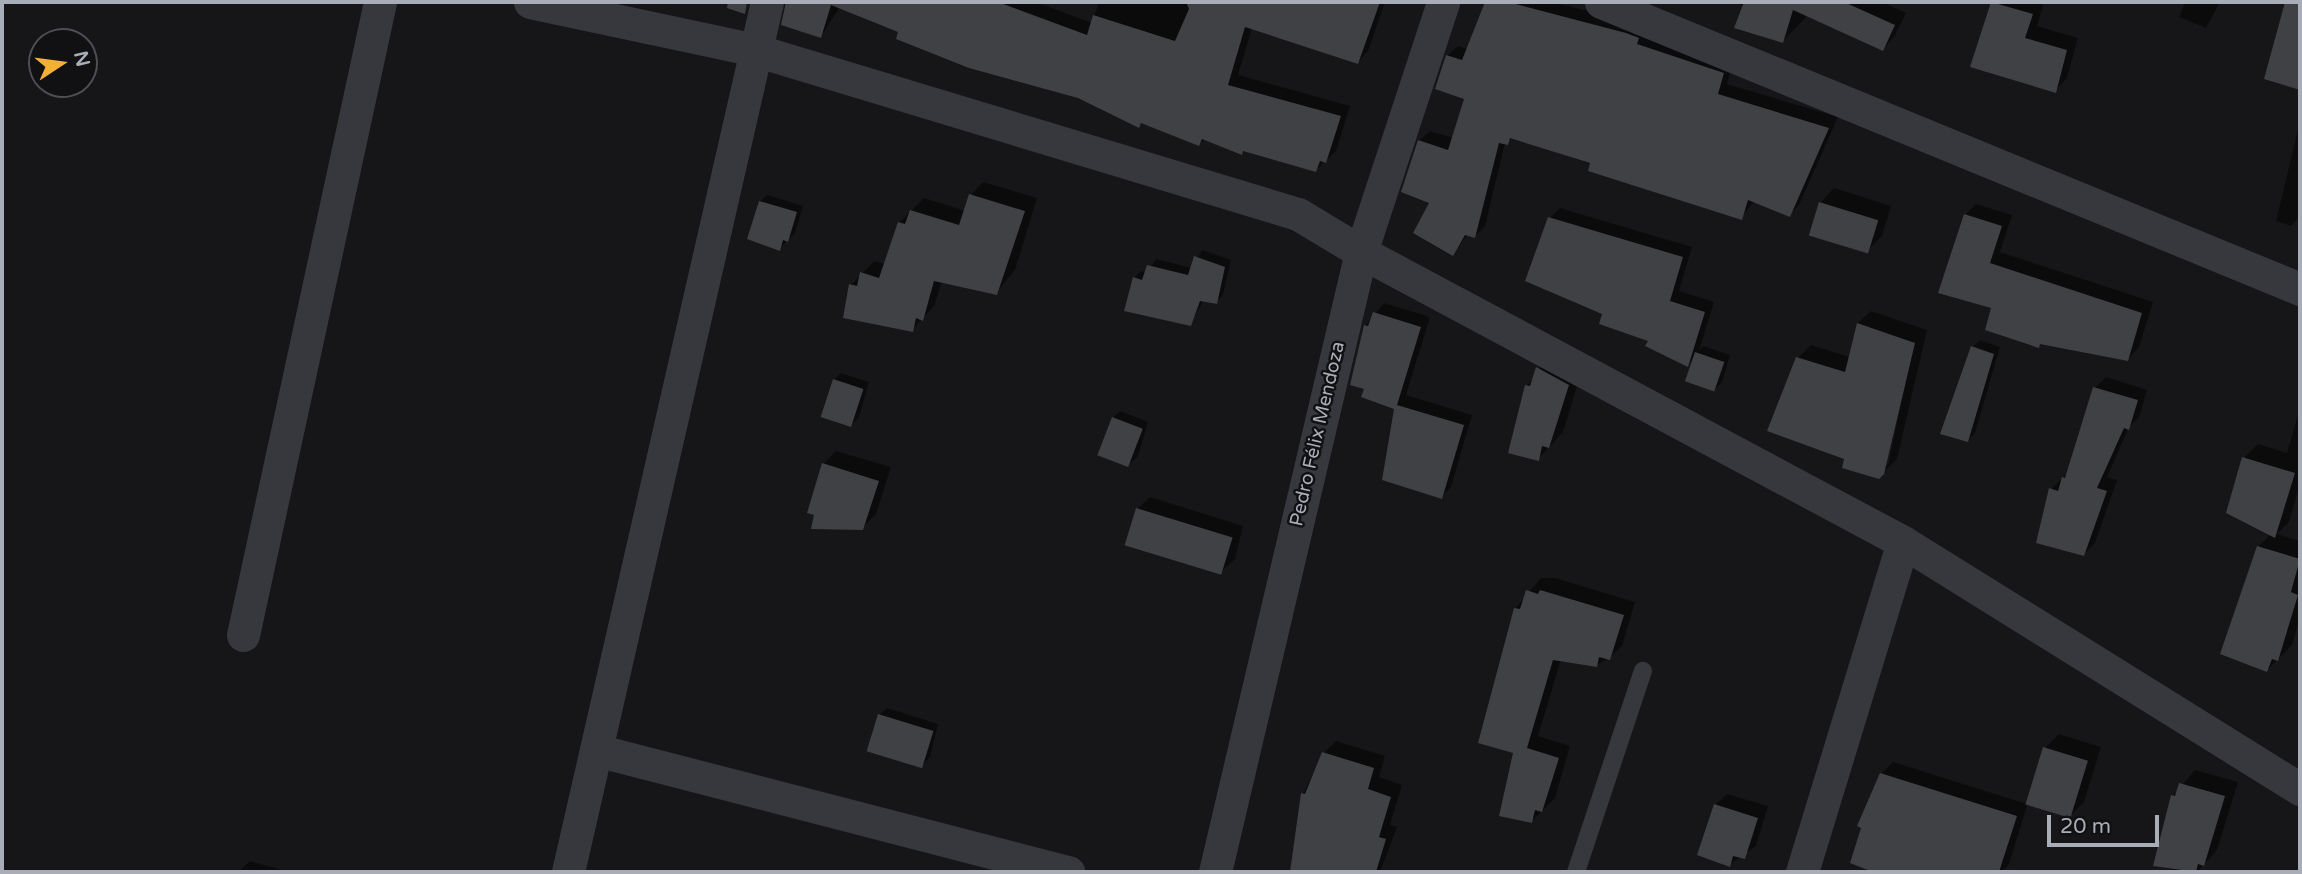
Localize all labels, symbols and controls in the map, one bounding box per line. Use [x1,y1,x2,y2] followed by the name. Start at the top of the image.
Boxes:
[28,28,98,98] north arrow
[69,49,94,69] text: N
[1286,339,1350,529] street label: Pedro Félix Mendoza
[2050,800,2162,844] scale bar
[2060,814,2111,839] text: 20 m

